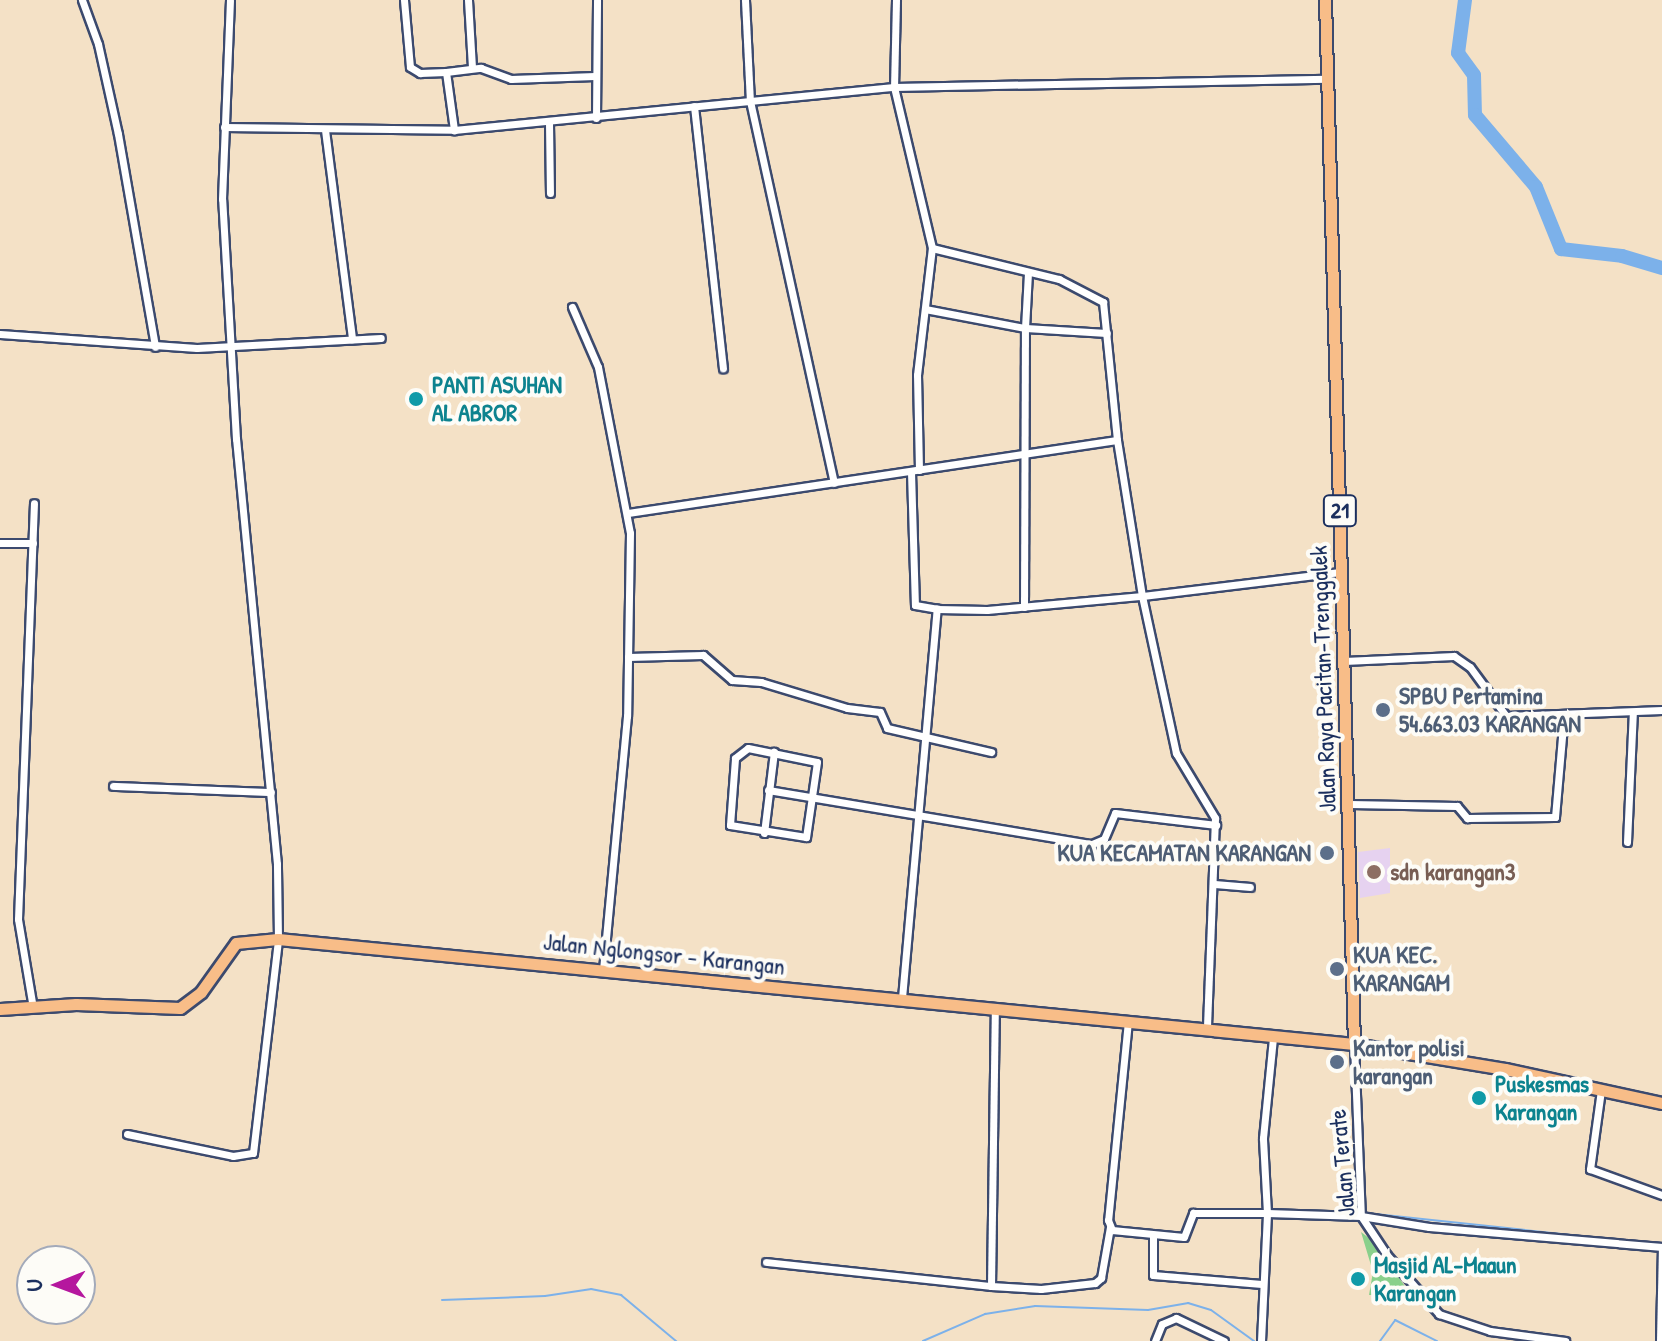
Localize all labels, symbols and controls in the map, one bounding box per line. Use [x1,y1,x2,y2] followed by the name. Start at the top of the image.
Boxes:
[432,371,562,427] place label: PANTI ASUHAN AL ABROR
[407,390,425,408] marker: PANTI ASUHAN AL ABROR
[1322,493,1358,529] road number: 21
[1304,545,1342,813] street label: Jalan Raya Pacitan-Trenggalek
[1399,682,1581,738] place label: SPBU Pertamina 54.663.03 KARANGAN
[1374,701,1392,719] marker: SPBU Pertamina 54.663.03 KARANGAN
[1057,839,1311,867] place label: KUA KECAMATAN KARANGAN
[1318,844,1336,862] marker: KUA KECAMATAN KARANGAN
[1390,858,1516,886] place label: sdn karangan3
[1365,863,1383,881] marker: sdn karangan3
[542,927,786,981] street label: Jalan Nglongsor - Karangan
[1353,941,1450,997] place label: KUA KEC. KARANGAM
[1328,960,1346,978] marker: KUA KEC. KARANGAM
[1353,1034,1465,1090] place label: Kantor polisi karangan
[1328,1053,1346,1071] marker: Kantor polisi karangan
[1495,1070,1589,1126] place label: Puskesmas Karangan
[1470,1089,1488,1107] marker: Puskesmas Karangan
[1323,1108,1361,1218] street label: Jalan Terate
[16,1245,96,1325] north arrow
[1374,1251,1517,1307] place label: Masjid AL-Maaun Karangan
[1349,1270,1367,1288] marker: Masjid AL-Maaun Karangan
[19,1279,49,1292] text: U

